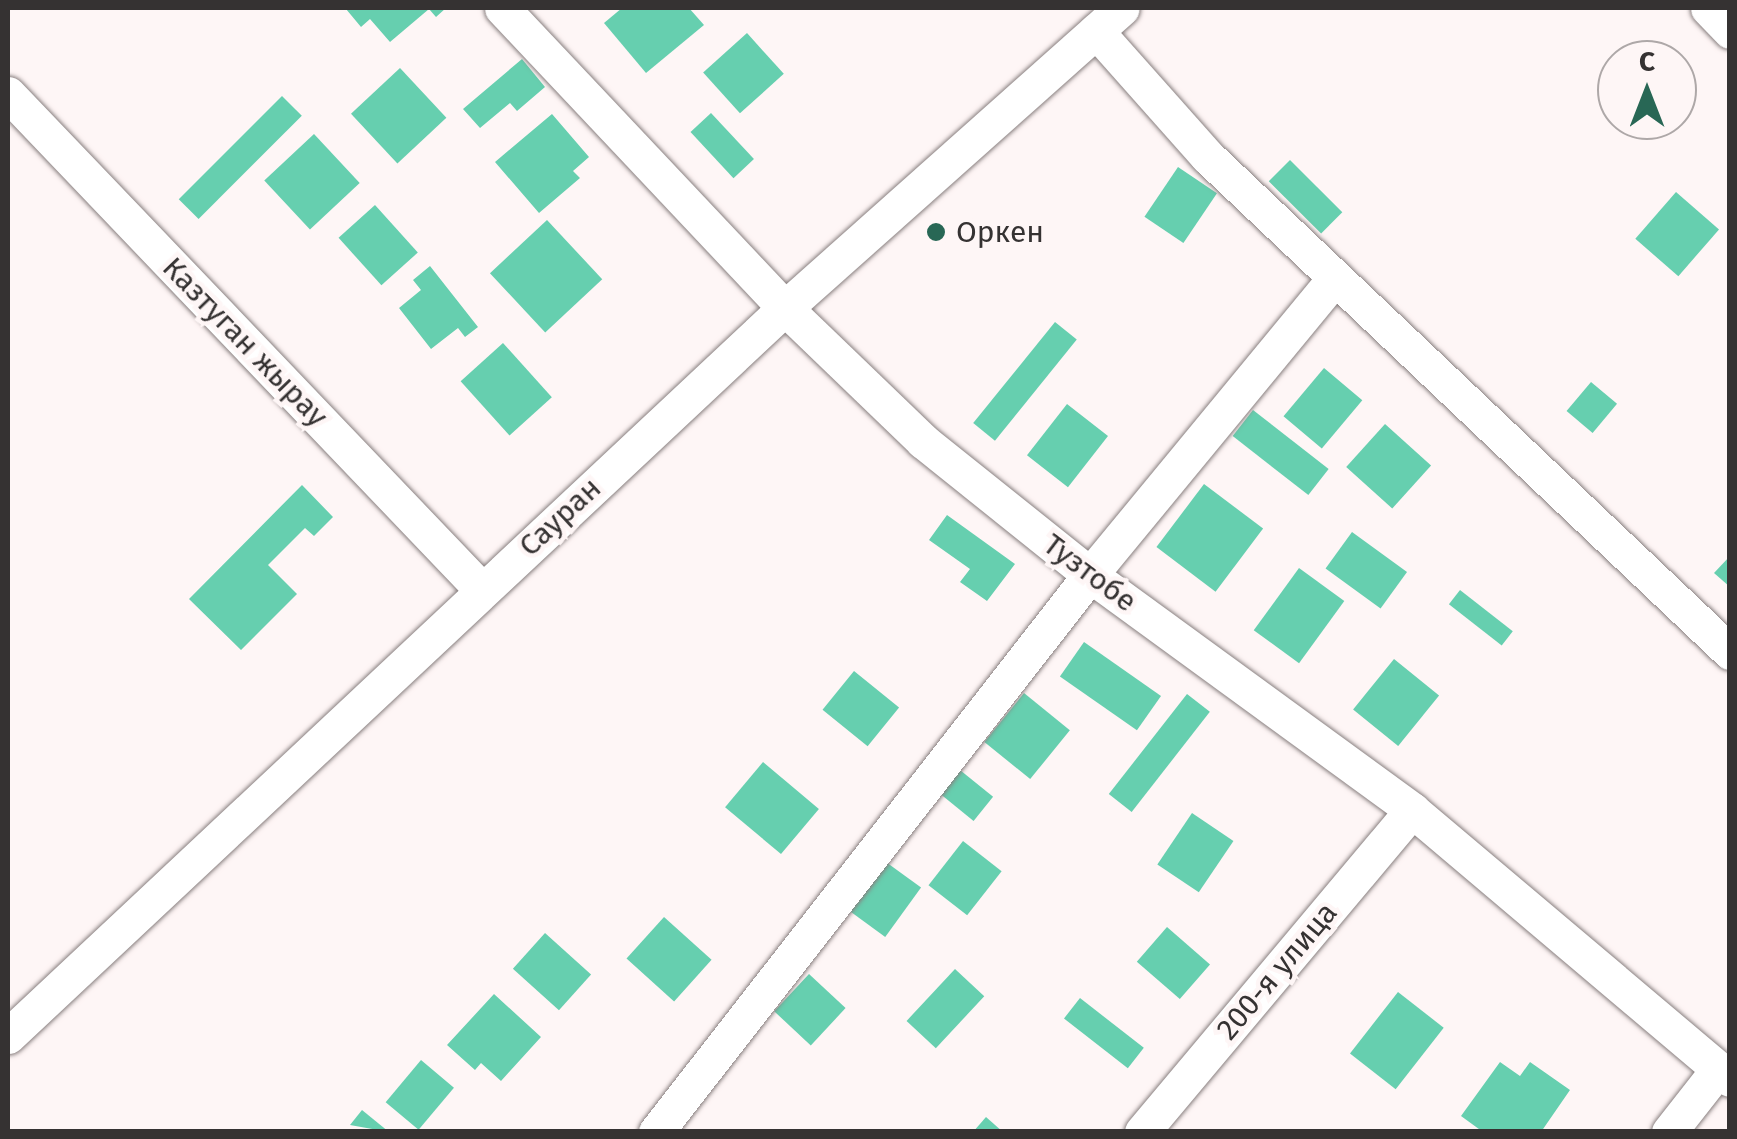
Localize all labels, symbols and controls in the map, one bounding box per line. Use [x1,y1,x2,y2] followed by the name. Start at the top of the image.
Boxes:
[1597,40,1697,140] north arrow
[1639,45,1655,78] text: С
[956,214,1044,250] place label: Оркен
[925,221,947,243] marker: Оркен
[155,250,335,434] street label: Казтуган жырау
[512,470,608,564] street label: Сауран
[1036,526,1144,620] street label: Тузтобе
[1209,895,1345,1047] street label: 200-я улица

